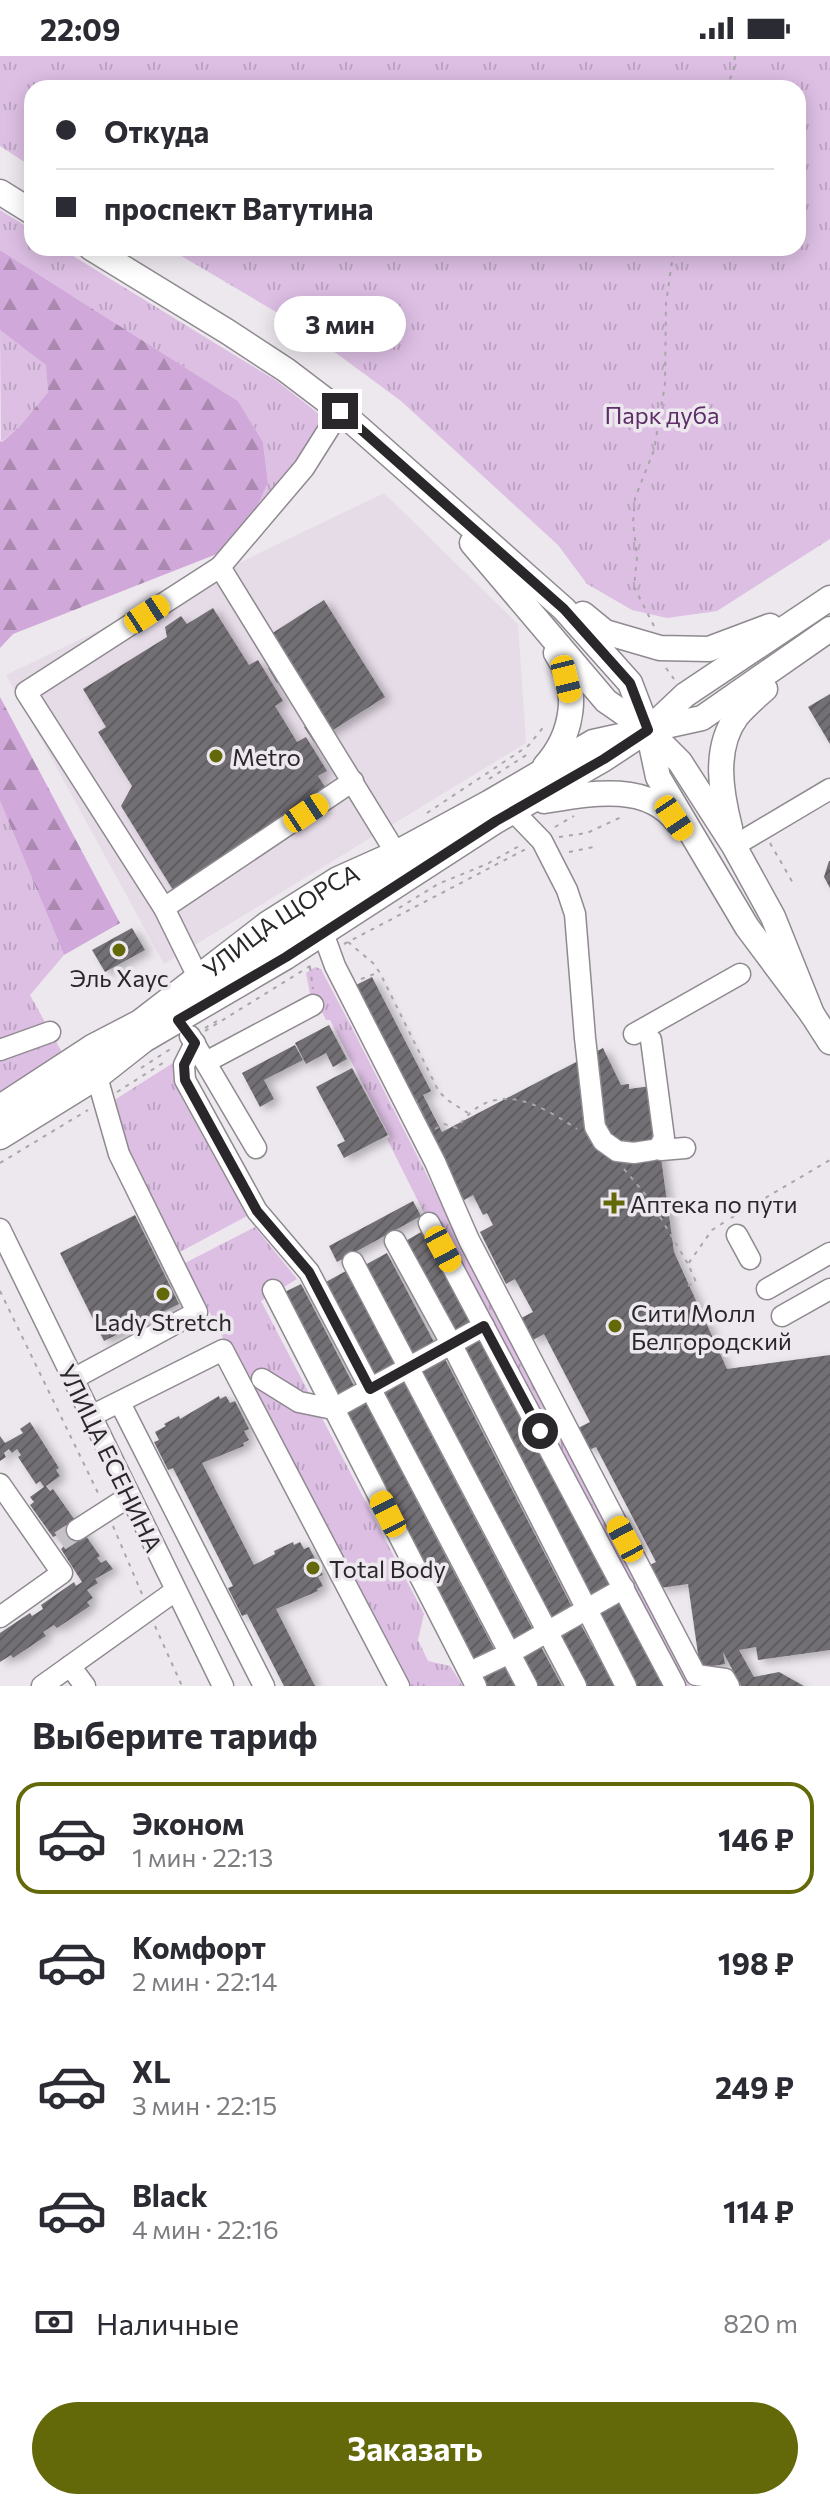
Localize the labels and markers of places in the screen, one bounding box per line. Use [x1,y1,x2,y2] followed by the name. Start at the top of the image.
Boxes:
[232,742,301,771] place label: Metro
[207,747,225,765] marker: Metro
[110,941,128,959] marker: Эль Хаус
[69,963,169,992] place label: Эль Хаус
[630,1189,798,1218] place label: Аптека по пути
[605,1194,623,1212] marker: Аптека по пути
[154,1285,172,1303] marker: Lady Stretch
[631,1298,792,1355] place label: Сити Молл Белгородский
[94,1307,232,1336] place label: Lady Stretch
[606,1317,624,1335] marker: Сити Молл Белгородский
[329,1554,446,1583] place label: Total Body
[304,1559,322,1577] marker: Total Body

